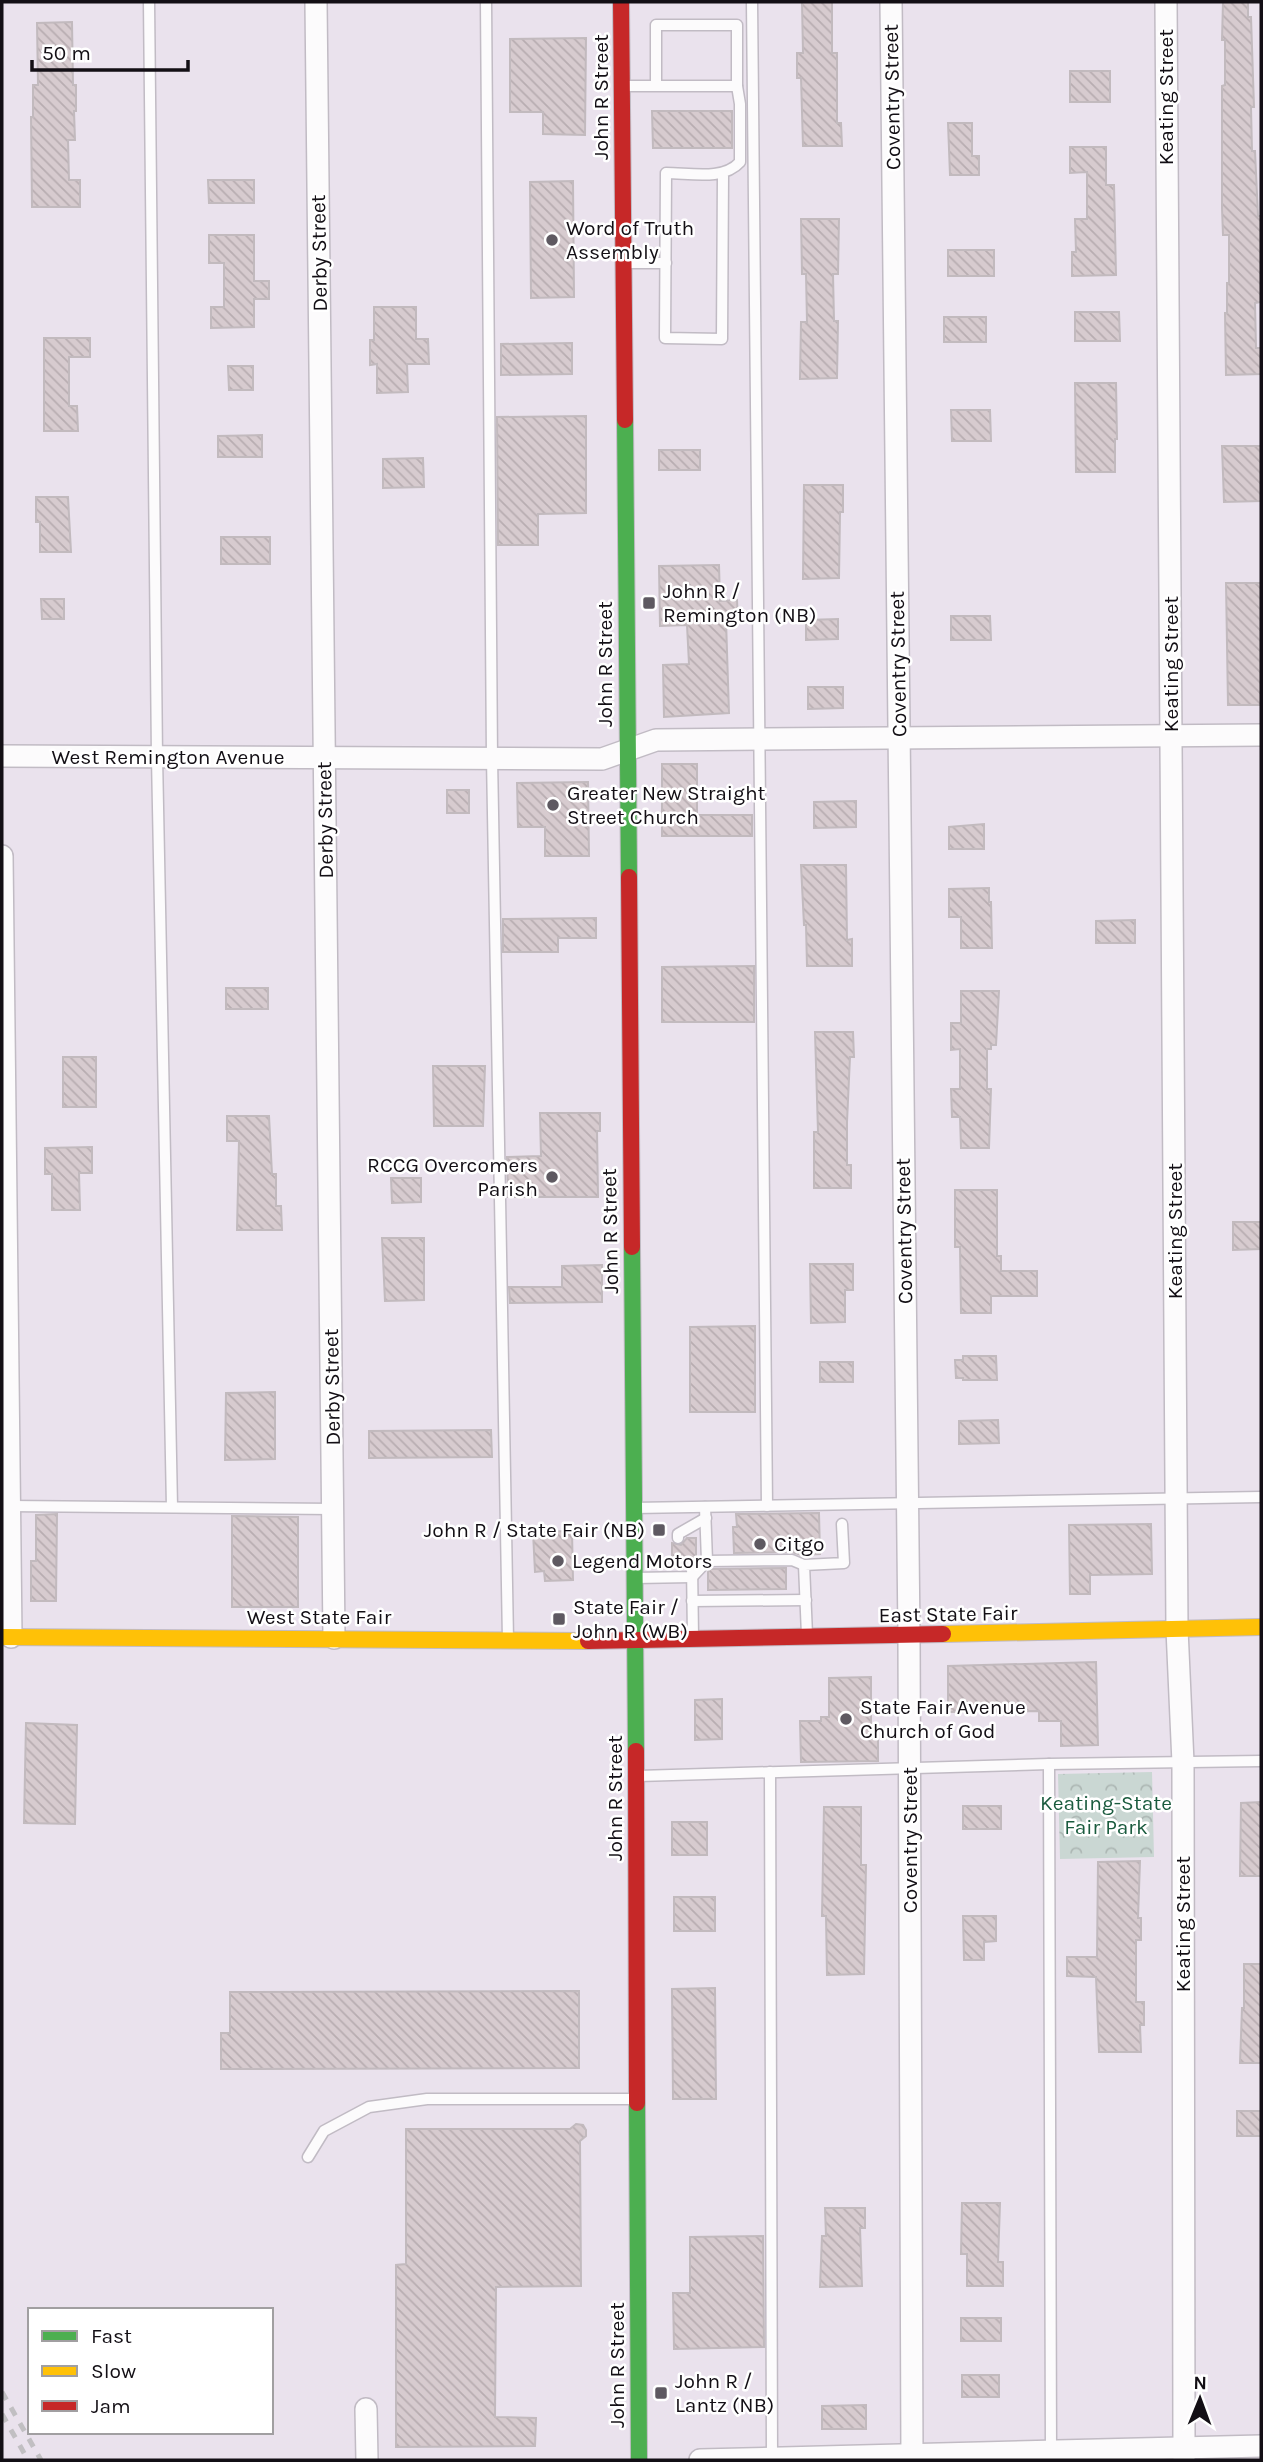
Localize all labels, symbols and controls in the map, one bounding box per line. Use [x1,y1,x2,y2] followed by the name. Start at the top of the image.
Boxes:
[879,24,905,170] street label: Coventry Street
[32,28,187,72] scale bar
[1154,29,1178,165] street label: Keating Street
[589,34,613,160] street label: John R Street
[42,41,91,65] text: 50 m
[306,194,332,312] street label: Derby Street
[566,216,694,264] place label: Word of Truth Assembly
[544,232,560,248] marker: Word of Truth Assembly
[663,579,816,627] place label: John R / Remington (NB)
[885,591,911,737] street label: Coventry Street
[641,595,657,611] marker: John R / Remington (NB)
[1159,596,1183,732] street label: Keating Street
[593,601,617,727] street label: John R Street
[51,745,285,769] street label: West Remington Avenue
[312,761,338,879] street label: Derby Street
[567,781,766,829] place label: Greater New Straight Street Church
[545,797,561,813] marker: Greater New Straight Street Church
[367,1153,538,1201] place label: RCCG Overcomers Parish
[891,1158,917,1304] street label: Coventry Street
[1163,1163,1187,1299] street label: Keating Street
[597,1168,623,1294] street label: John R Street
[544,1169,560,1185] marker: RCCG Overcomers Parish
[319,1328,345,1446] street label: Derby Street
[424,1518,645,1542] place label: John R / State Fair (NB)
[651,1522,667,1538] marker: John R / State Fair (NB)
[774,1532,824,1556] place label: Citgo
[752,1536,768,1552] marker: Citgo
[572,1549,713,1573] place label: Legend Motors
[550,1553,566,1569] marker: Legend Motors
[573,1595,688,1643] place label: State Fair / John R (WB)
[878,1601,1018,1627] street label: East State Fair
[247,1605,392,1629] street label: West State Fair
[551,1611,567,1627] marker: State Fair / John R (WB)
[860,1695,1026,1743] place label: State Fair Avenue Church of God
[838,1711,854,1727] marker: State Fair Avenue Church of God
[603,1735,627,1861] street label: John R Street
[898,1767,922,1913] street label: Coventry Street
[1040,1791,1172,1839] park label: Keating-State Fair Park
[1171,1856,1195,1992] street label: Keating Street
[605,2302,629,2428] street label: John R Street
[28,2308,273,2434] legend
[91,2324,132,2348] text: Fast
[91,2359,136,2383] text: Slow
[1165,2364,1235,2434] north arrow
[675,2369,774,2417] place label: John R / Lantz (NB)
[1193,2372,1207,2394] text: N
[653,2385,669,2401] marker: John R / Lantz (NB)
[91,2394,131,2418] text: Jam

